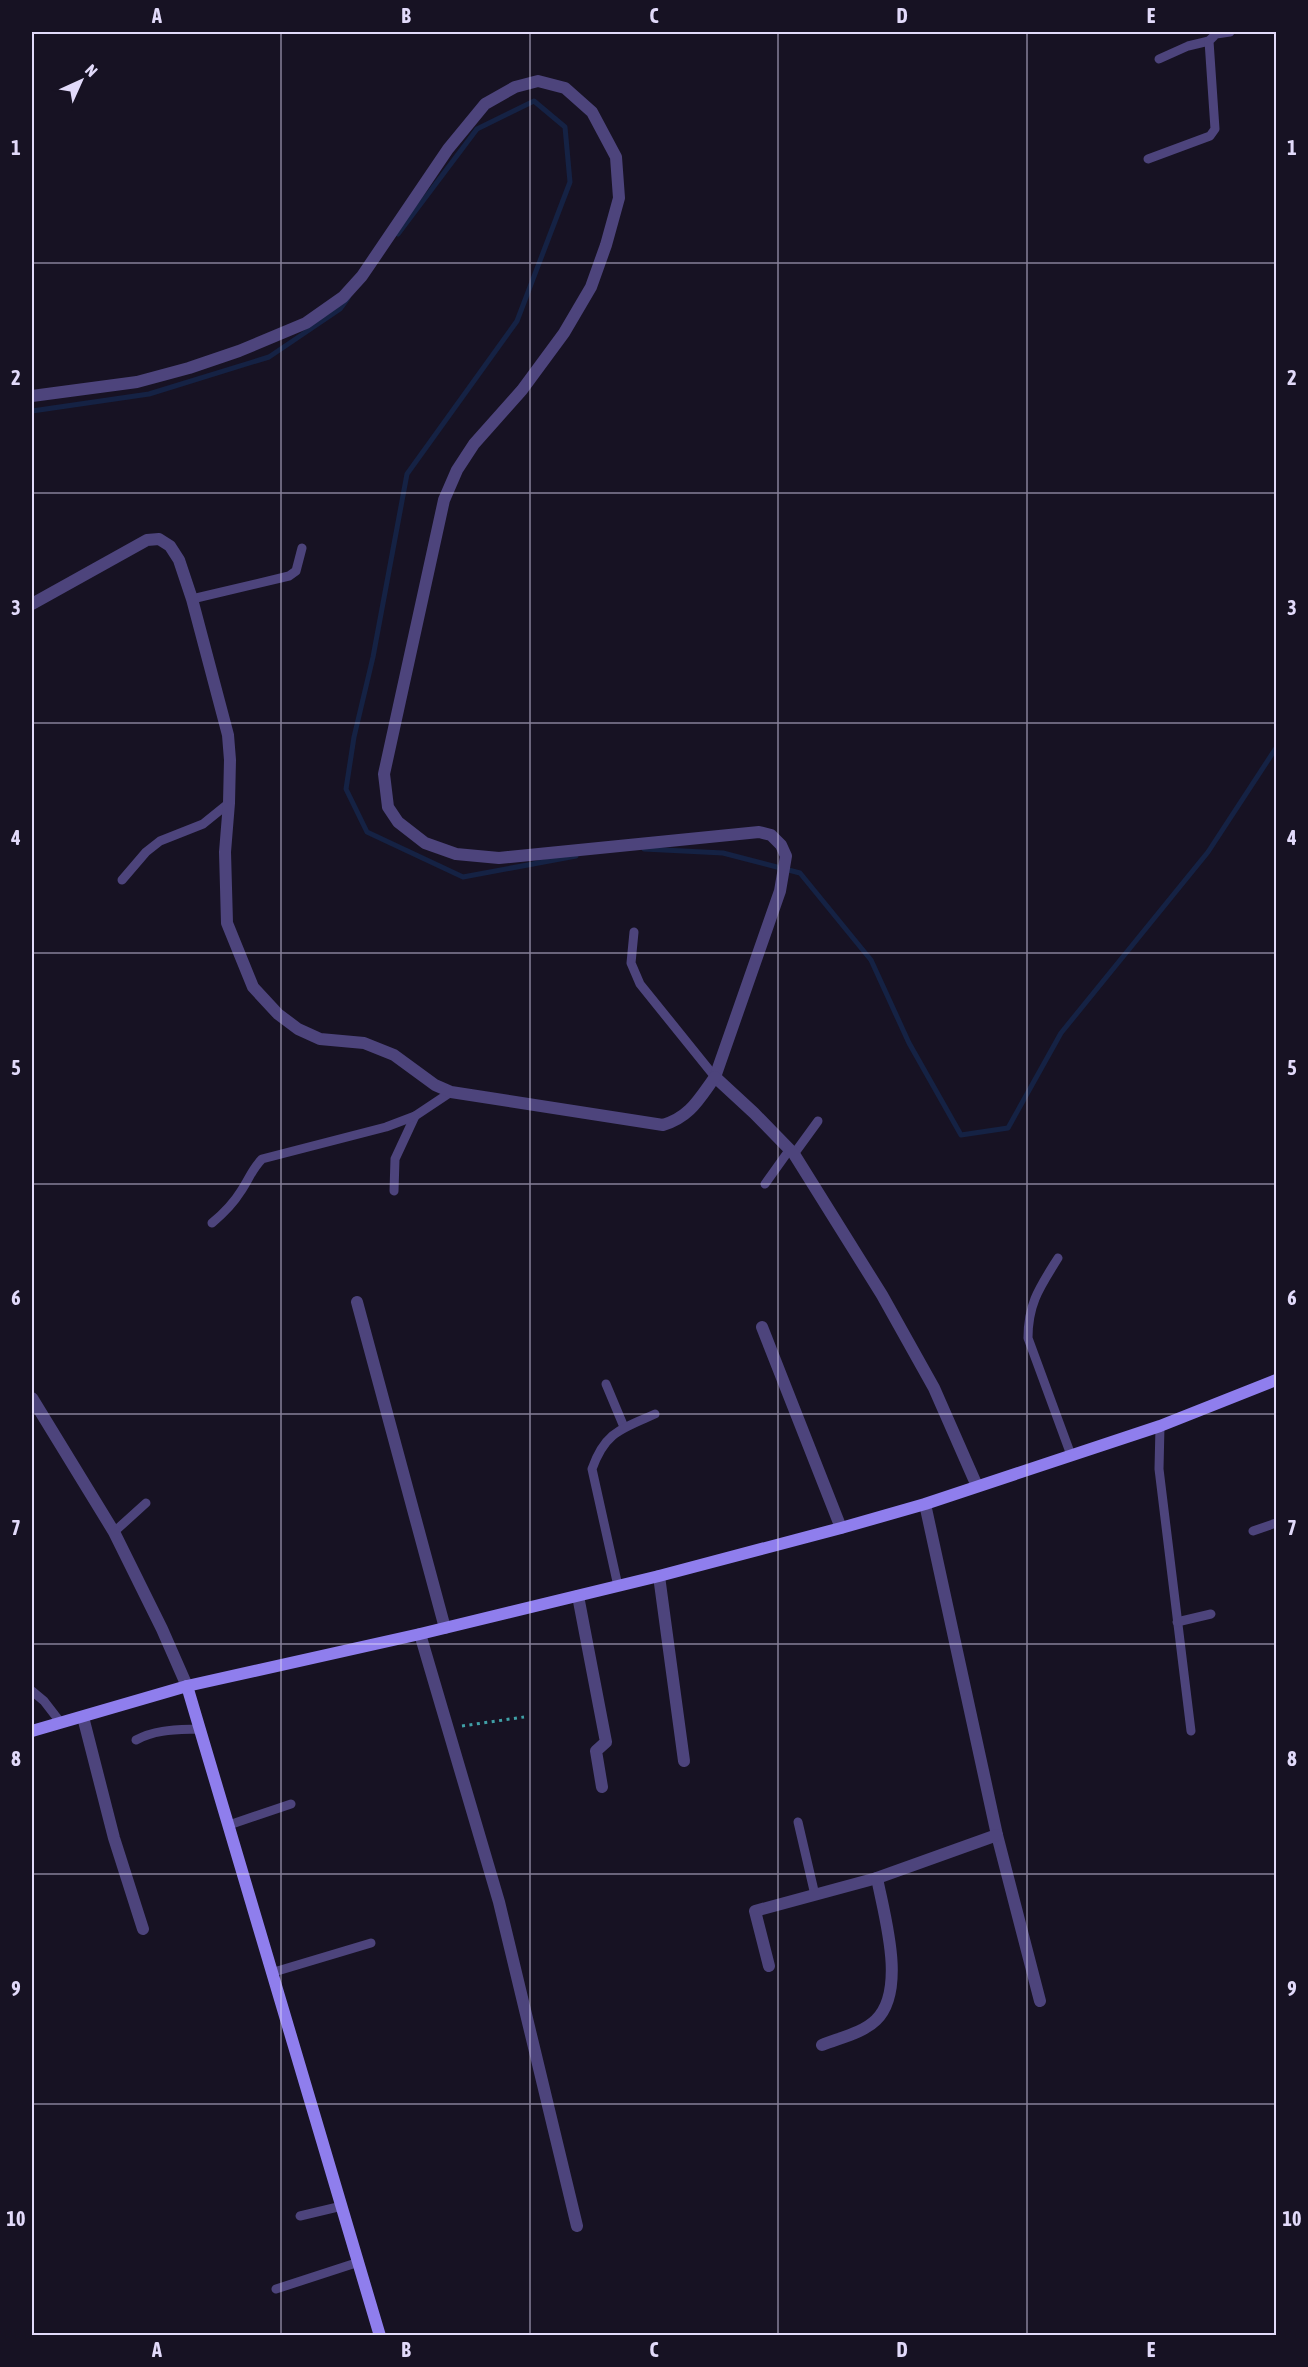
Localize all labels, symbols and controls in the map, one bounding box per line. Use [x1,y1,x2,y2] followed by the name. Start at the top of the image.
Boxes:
[151,4,162,27] text: A
[401,4,411,27] text: B
[650,4,659,27] text: C
[896,4,908,27] text: D
[1147,4,1156,27] text: E
[51,51,111,111] north arrow
[82,61,101,80] text: N
[11,136,21,159] text: 1
[1287,136,1297,159] text: 1
[11,366,21,389] text: 2
[1287,366,1297,389] text: 2
[11,596,21,619] text: 3
[1287,596,1297,619] text: 3
[10,826,21,849] text: 4
[1286,826,1297,849] text: 4
[11,1056,21,1079] text: 5
[1287,1056,1297,1079] text: 5
[11,1286,21,1309] text: 6
[1287,1286,1297,1309] text: 6
[11,1516,21,1539] text: 7
[1287,1516,1297,1539] text: 7
[11,1747,21,1770] text: 8
[1287,1747,1297,1770] text: 8
[11,1977,21,2000] text: 9
[1287,1977,1297,2000] text: 9
[7,2207,25,2230] text: 10
[1283,2207,1301,2230] text: 10
[151,2338,162,2361] text: A
[401,2338,411,2361] text: B
[650,2338,659,2361] text: C
[896,2338,908,2361] text: D
[1147,2338,1156,2361] text: E

